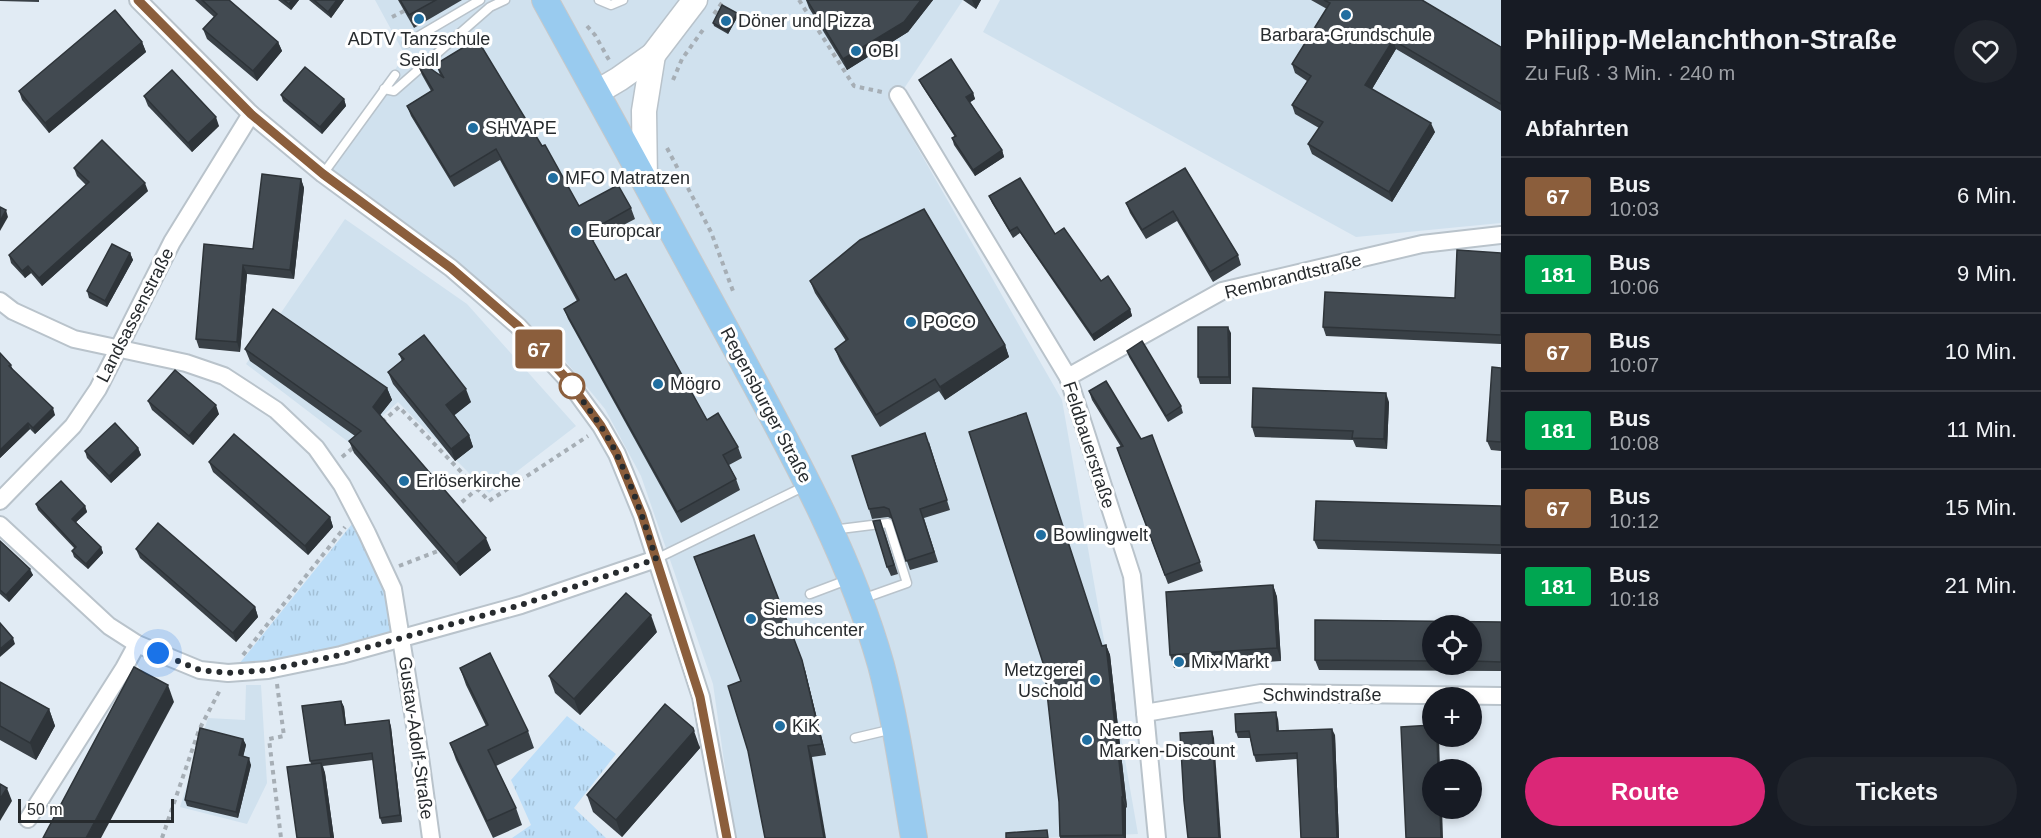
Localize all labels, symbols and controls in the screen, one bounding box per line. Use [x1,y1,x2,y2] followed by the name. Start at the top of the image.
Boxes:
[1339,8,1353,22] marker: Barbara-Grundschule
[738,11,872,31] place label: Döner und Pizza
[412,12,426,26] marker: ADTV Tanzschule Seidl
[719,14,733,28] marker: Döner und Pizza
[1954,20,2017,83] button: heart
[1525,24,1897,55] text: Philipp-Melanchthon-Straße
[1260,25,1432,45] place label: Barbara-Grundschule
[348,29,490,70] place label: ADTV Tanzschule Seidl
[868,41,899,61] place label: OBI
[849,44,863,58] marker: OBI
[1525,62,1735,84] text: Zu Fuß · 3 Min. · 240 m
[1525,116,1629,141] text: Abfahrten
[485,118,557,138] place label: SHVAPE
[466,121,480,135] marker: SHVAPE
[565,168,690,188] place label: MFO Matratzen
[546,171,560,185] marker: MFO Matratzen
[1609,172,1651,197] text: Bus
[1957,183,2017,208] text: 6 Min.
[1546,185,1570,208] text: 67
[1609,198,1659,220] text: 10:03
[588,221,661,241] place label: Europcar
[569,224,583,238] marker: Europcar
[92,244,178,386] street label: Landsassenstraße
[1223,249,1363,303] street label: Rembrandtstraße
[1609,250,1651,275] text: Bus
[1957,261,2017,286] text: 9 Min.
[1540,263,1576,286] text: 181
[1609,276,1659,298] text: 10:06
[923,312,976,332] place label: POCO
[904,315,918,329] marker: POCO
[717,324,815,486] street label: Regensburger Straße
[1609,328,1651,353] text: Bus
[512,330,566,368] line badge: 67
[527,338,551,361] text: 67
[1945,339,2017,364] text: 10 Min.
[1546,341,1570,364] text: 67
[1609,354,1659,376] text: 10:07
[559,373,585,399] unlabelled marker
[670,374,721,394] place label: Mögro
[651,377,665,391] marker: Mögro
[1059,379,1119,511] street label: Feldbauerstraße
[1609,406,1651,431] text: Bus
[1946,417,2017,442] text: 11 Min.
[1540,419,1576,442] text: 181
[1609,432,1659,454] text: 10:08
[416,471,521,491] place label: Erlöserkirche
[397,474,411,488] marker: Erlöserkirche
[1609,484,1651,509] text: Bus
[1945,495,2017,520] text: 15 Min.
[1546,497,1570,520] text: 67
[1609,510,1659,532] text: 10:12
[1053,525,1148,545] place label: Bowlingwelt
[1034,528,1048,542] marker: Bowlingwelt
[1609,562,1651,587] text: Bus
[1945,573,2017,598] text: 21 Min.
[1540,575,1576,598] text: 181
[1609,588,1659,610] text: 10:18
[763,599,864,640] place label: Siemes Schuhcenter
[744,612,758,626] marker: Siemes Schuhcenter
[1422,615,1482,819] map controls
[1422,615,1482,675] button: locate
[143,638,173,668] your location
[1191,652,1269,672] place label: Mix Markt
[395,655,437,821] street label: Gustav-Adolf-Straße
[1172,655,1186,669] marker: Mix Markt
[1004,660,1083,701] place label: Metzgerei Uschold
[1088,673,1102,687] marker: Metzgerei Uschold
[1262,685,1382,705] street label: Schwindstraße
[1422,687,1482,747] button: +
[792,716,820,736] place label: KiK
[773,719,787,733] marker: KiK
[1099,720,1235,761] place label: Netto Marken-Discount
[1080,733,1094,747] marker: Netto Marken-Discount
[1525,757,1765,826] button: Route
[1777,757,2017,826] button: Tickets
[1422,759,1482,819] button: −
[18,796,174,824] scale bar
[27,801,63,818] text: 50 m

